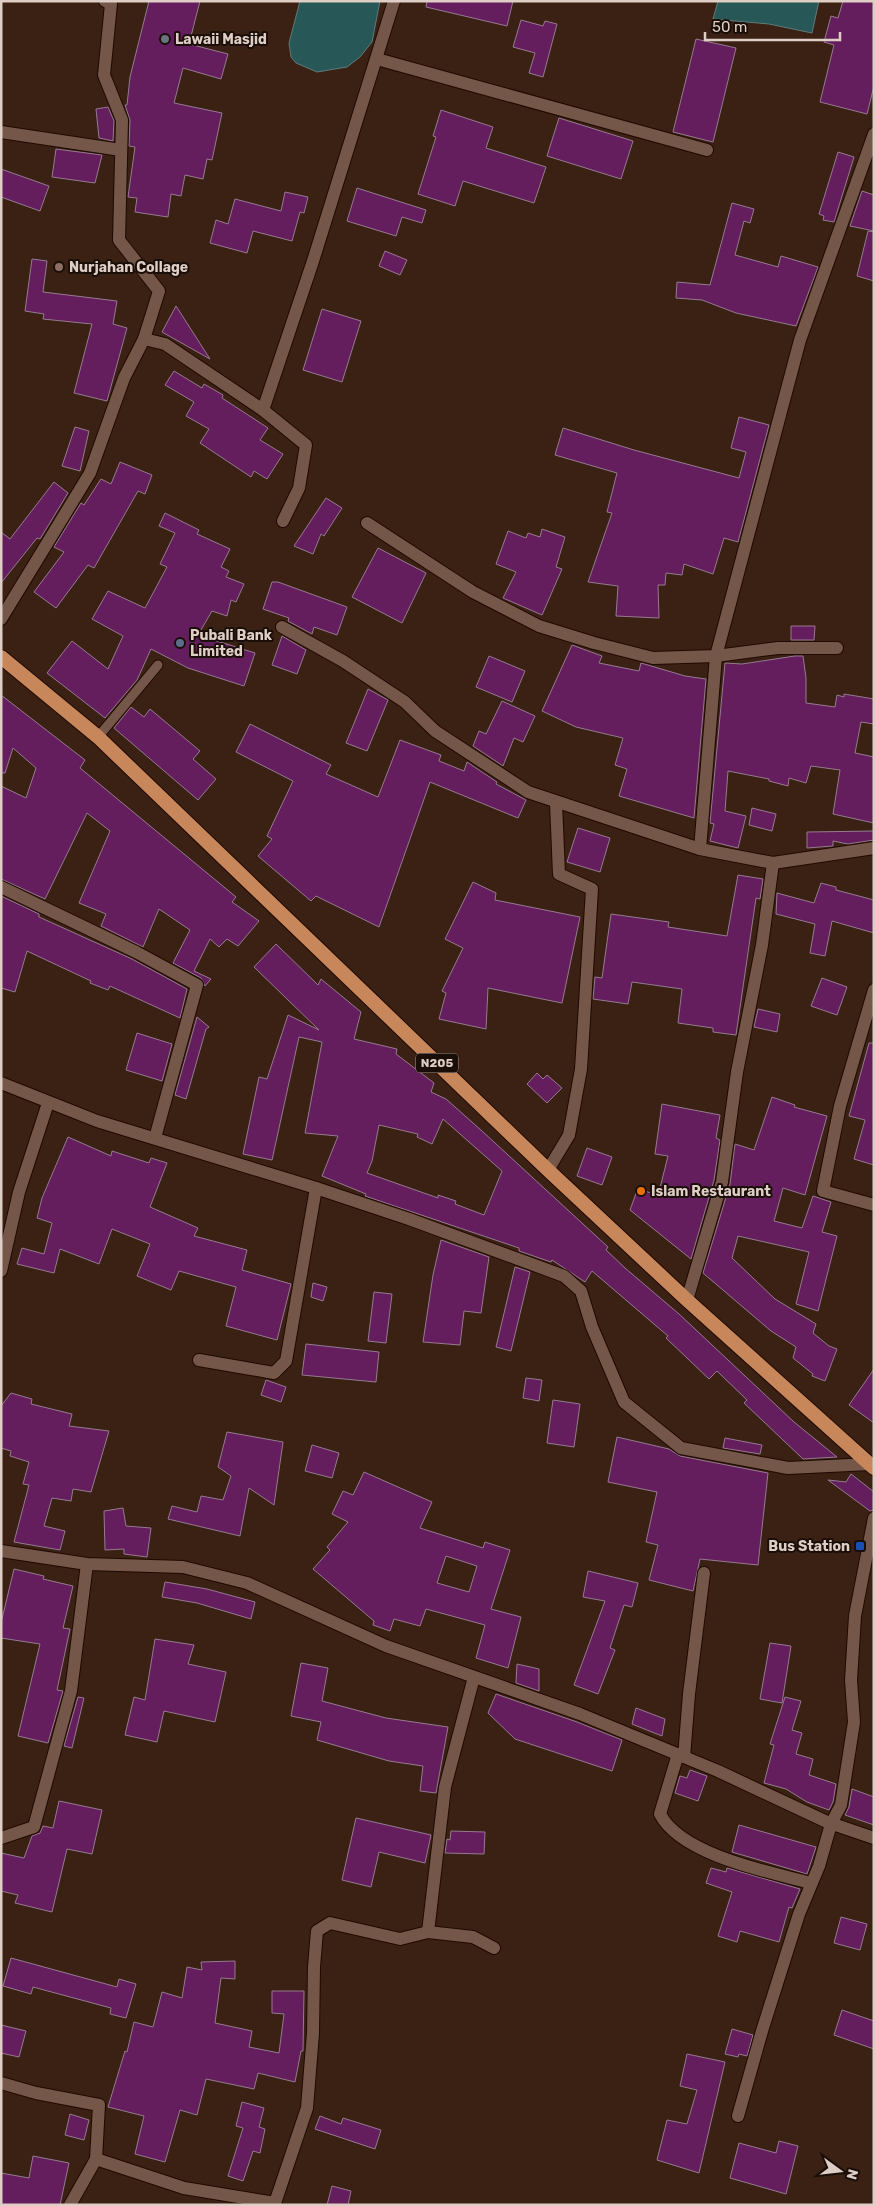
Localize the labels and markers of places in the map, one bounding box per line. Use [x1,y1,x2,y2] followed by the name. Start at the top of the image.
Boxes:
[175,31,267,48] place label: Lawaii Masjid
[159,33,171,45] marker: Lawaii Masjid
[69,259,188,276] place label: Nurjahan Collage
[53,261,65,273] marker: Nurjahan Collage
[190,627,273,660] place label: Pubali Bank Limited
[174,637,186,649] marker: Pubali Bank Limited
[651,1183,771,1200] place label: Islam Restaurant
[635,1185,647,1197] marker: Islam Restaurant
[768,1538,850,1555] place label: Bus Station
[854,1540,866,1552] marker: Bus Station

